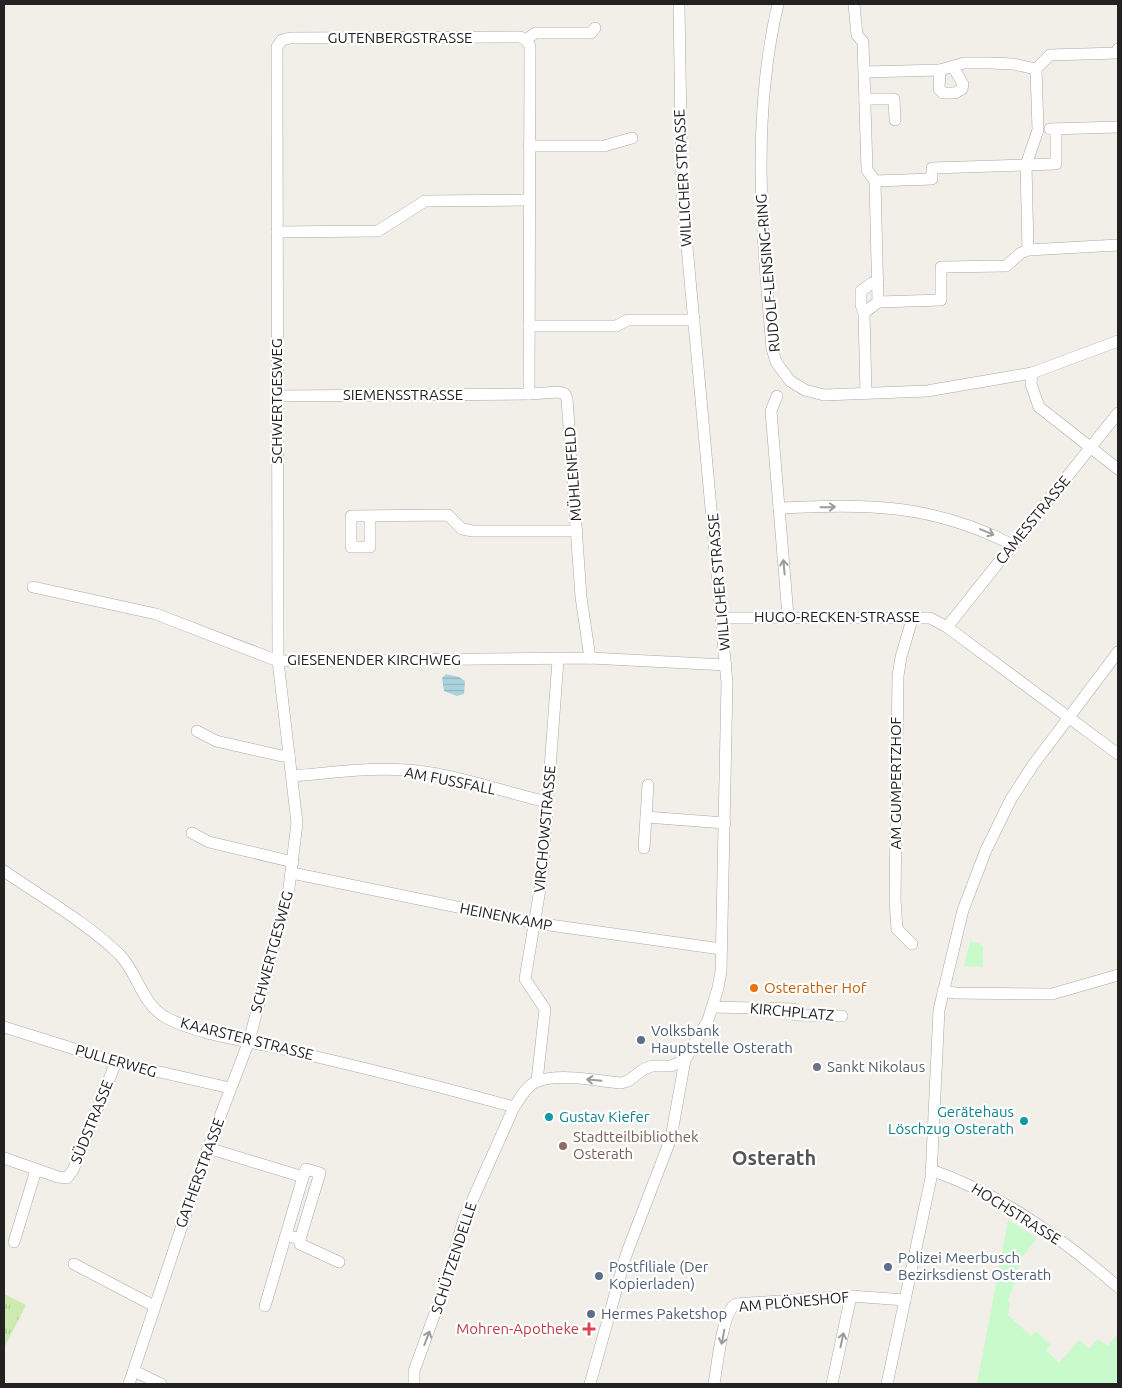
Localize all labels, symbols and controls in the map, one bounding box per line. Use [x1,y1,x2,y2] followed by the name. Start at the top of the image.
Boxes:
[328,29,472,46] street label: GUTENBERGSTRASSE
[670,109,695,247] street label: WILLICHER STRASSE
[752,193,783,353] street label: RUDOLF-LENSING-RING
[268,338,285,464] street label: SCHWERTGESWEG
[343,386,463,403] street label: SIEMENSSTRASSE
[561,426,584,522] street label: MÜHLENFELD
[992,472,1073,567] street label: CAMESSTRASSE
[820,502,836,512] one-way arrow
[704,513,733,651] street label: WILLICHER STRASSE
[979,528,994,538] one-way arrow
[779,560,789,576] one-way arrow
[754,608,920,625] street label: HUGO-RECKEN-STRASSE
[287,651,461,668] street label: GIESENENDER KIRCHWEG
[887,716,904,850] street label: AM GUMPERTZHOF
[403,763,497,798] street label: AM FUSSFALL
[530,765,559,893] street label: VIRCHOWSTRASSE
[247,889,296,1015] street label: SCHWERTGESWEG
[458,899,554,934] street label: HEINENKAMP
[764,979,867,996] place label: Osterather Hof
[748,982,760,994] marker: Osterather Hof
[749,999,835,1024] street label: KIRCHPLATZ
[179,1014,315,1063] street label: KAARSTER STRASSE
[651,1022,793,1056] place label: Volksbank Hauptstelle Osterath
[635,1034,647,1046] marker: Volksbank Hauptstelle Osterath
[73,1041,159,1080] street label: PULLERWEG
[827,1058,925,1075] place label: Sankt Nikolaus
[811,1061,823,1073] marker: Sankt Nikolaus
[586,1076,602,1085] one-way arrow
[67,1077,116,1166] street label: SÜDSTRASSE
[888,1103,1014,1137] place label: Gerätehaus Löschzug Osterath
[559,1108,650,1125] place label: Gustav Kiefer
[543,1111,555,1123] marker: Gustav Kiefer
[1018,1115,1030,1127] marker: Gerätehaus Löschzug Osterath
[172,1116,227,1230] street label: GATHERSTRASSE
[573,1128,699,1162] place label: Stadtteilbibliothek Osterath
[557,1140,569,1152] marker: Stadtteilbibliothek Osterath
[732,1146,816,1169] district label: Osterath
[969,1179,1064,1248] street label: HOCHSTRASSE
[427,1200,480,1316] street label: SCHÜTZENDELLE
[898,1249,1051,1283] place label: Polizei Meerbusch Bezirksdienst Osterath
[609,1258,709,1292] place label: Postfiliale (Der Kopierladen)
[882,1261,894,1273] marker: Polizei Meerbusch Bezirksdienst Osterath
[593,1270,605,1282] marker: Postfiliale (Der Kopierladen)
[738,1288,850,1315] street label: AM PLÖNESHOF
[601,1305,727,1322] place label: Hermes Paketshop
[585,1308,597,1320] marker: Hermes Paketshop
[456,1320,579,1337] place label: Mohren-Apotheke
[583,1323,595,1335] marker: Mohren-Apotheke
[717,1328,727,1344] one-way arrow
[423,1331,432,1346] one-way arrow
[837,1333,847,1349] one-way arrow

